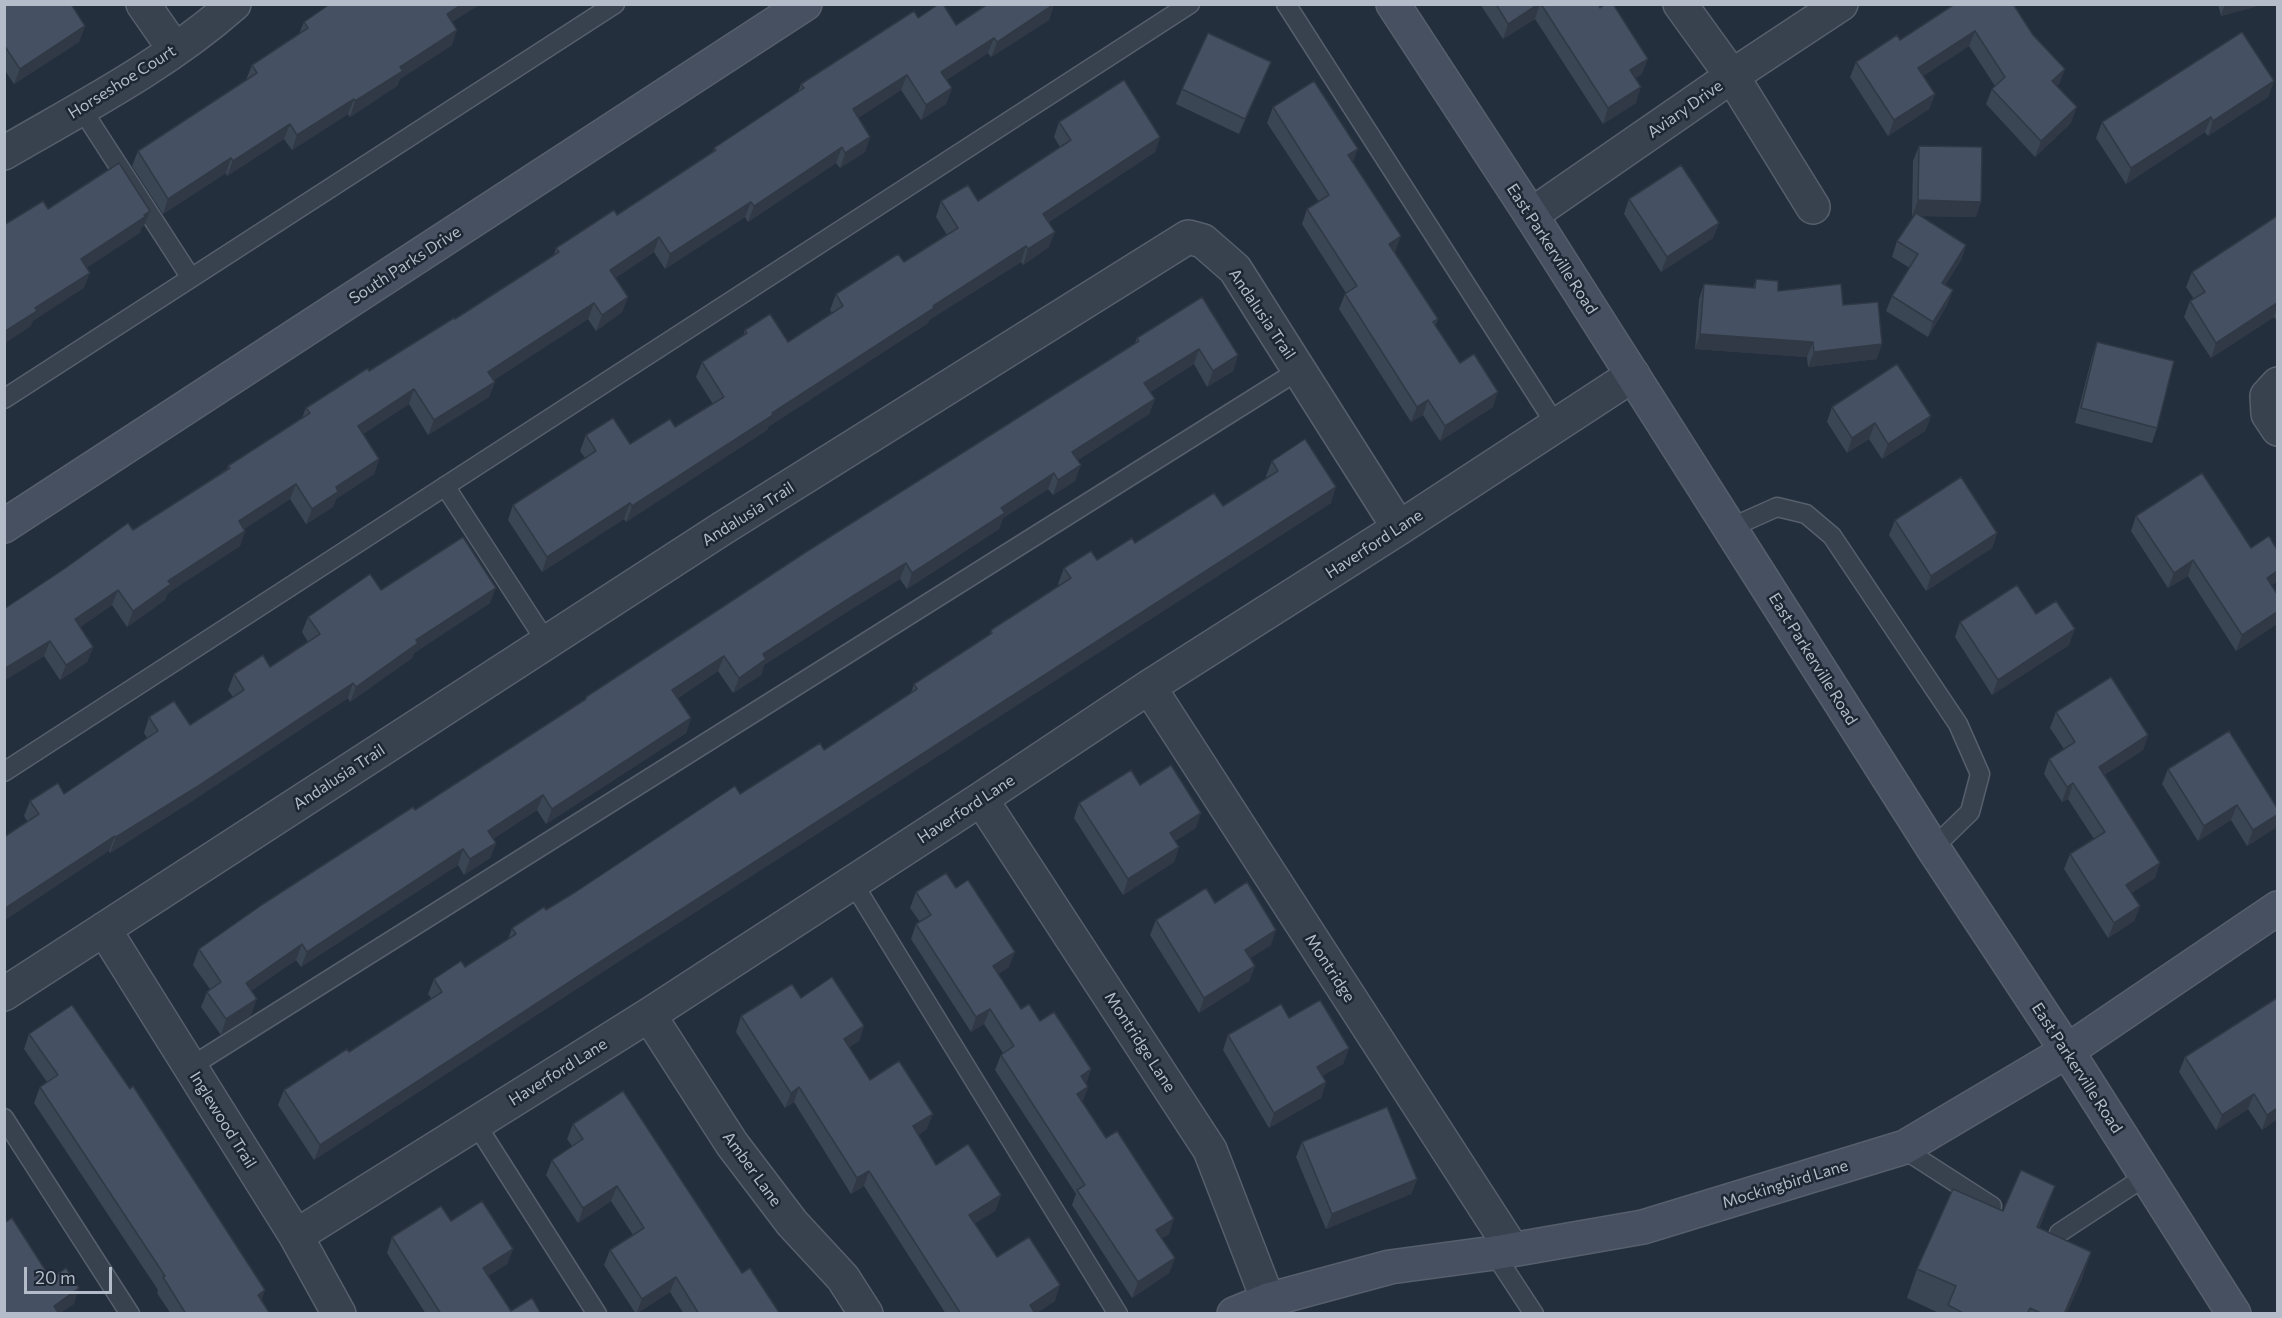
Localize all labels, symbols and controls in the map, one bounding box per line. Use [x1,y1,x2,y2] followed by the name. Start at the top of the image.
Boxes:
[65,41,179,123] street label: Horseshoe Court
[1644,76,1726,142] street label: Aviary Drive
[1503,180,1601,318] street label: East Parkerville Road
[346,222,464,308] street label: South Parks Drive
[1225,265,1299,363] street label: Andalusia Trail
[698,478,798,550] street label: Andalusia Trail
[1322,505,1426,583] street label: Haverford Lane
[1765,589,1861,729] street label: East Parkerville Road
[290,740,388,814] street label: Andalusia Trail
[914,770,1018,848] street label: Haverford Lane
[1301,930,1359,1006] street label: Montridge
[1101,988,1179,1096] street label: Montridge Lane
[2028,999,2126,1137] street label: East Parkerville Road
[505,1034,611,1110] street label: Haverford Lane
[186,1068,260,1172] street label: Inglewood Trail
[719,1128,785,1210] street label: Amber Lane
[1720,1156,1850,1212] street label: Mockingbird Lane
[27,1255,116,1293] scale bar
[35,1266,76,1288] text: 20 m

